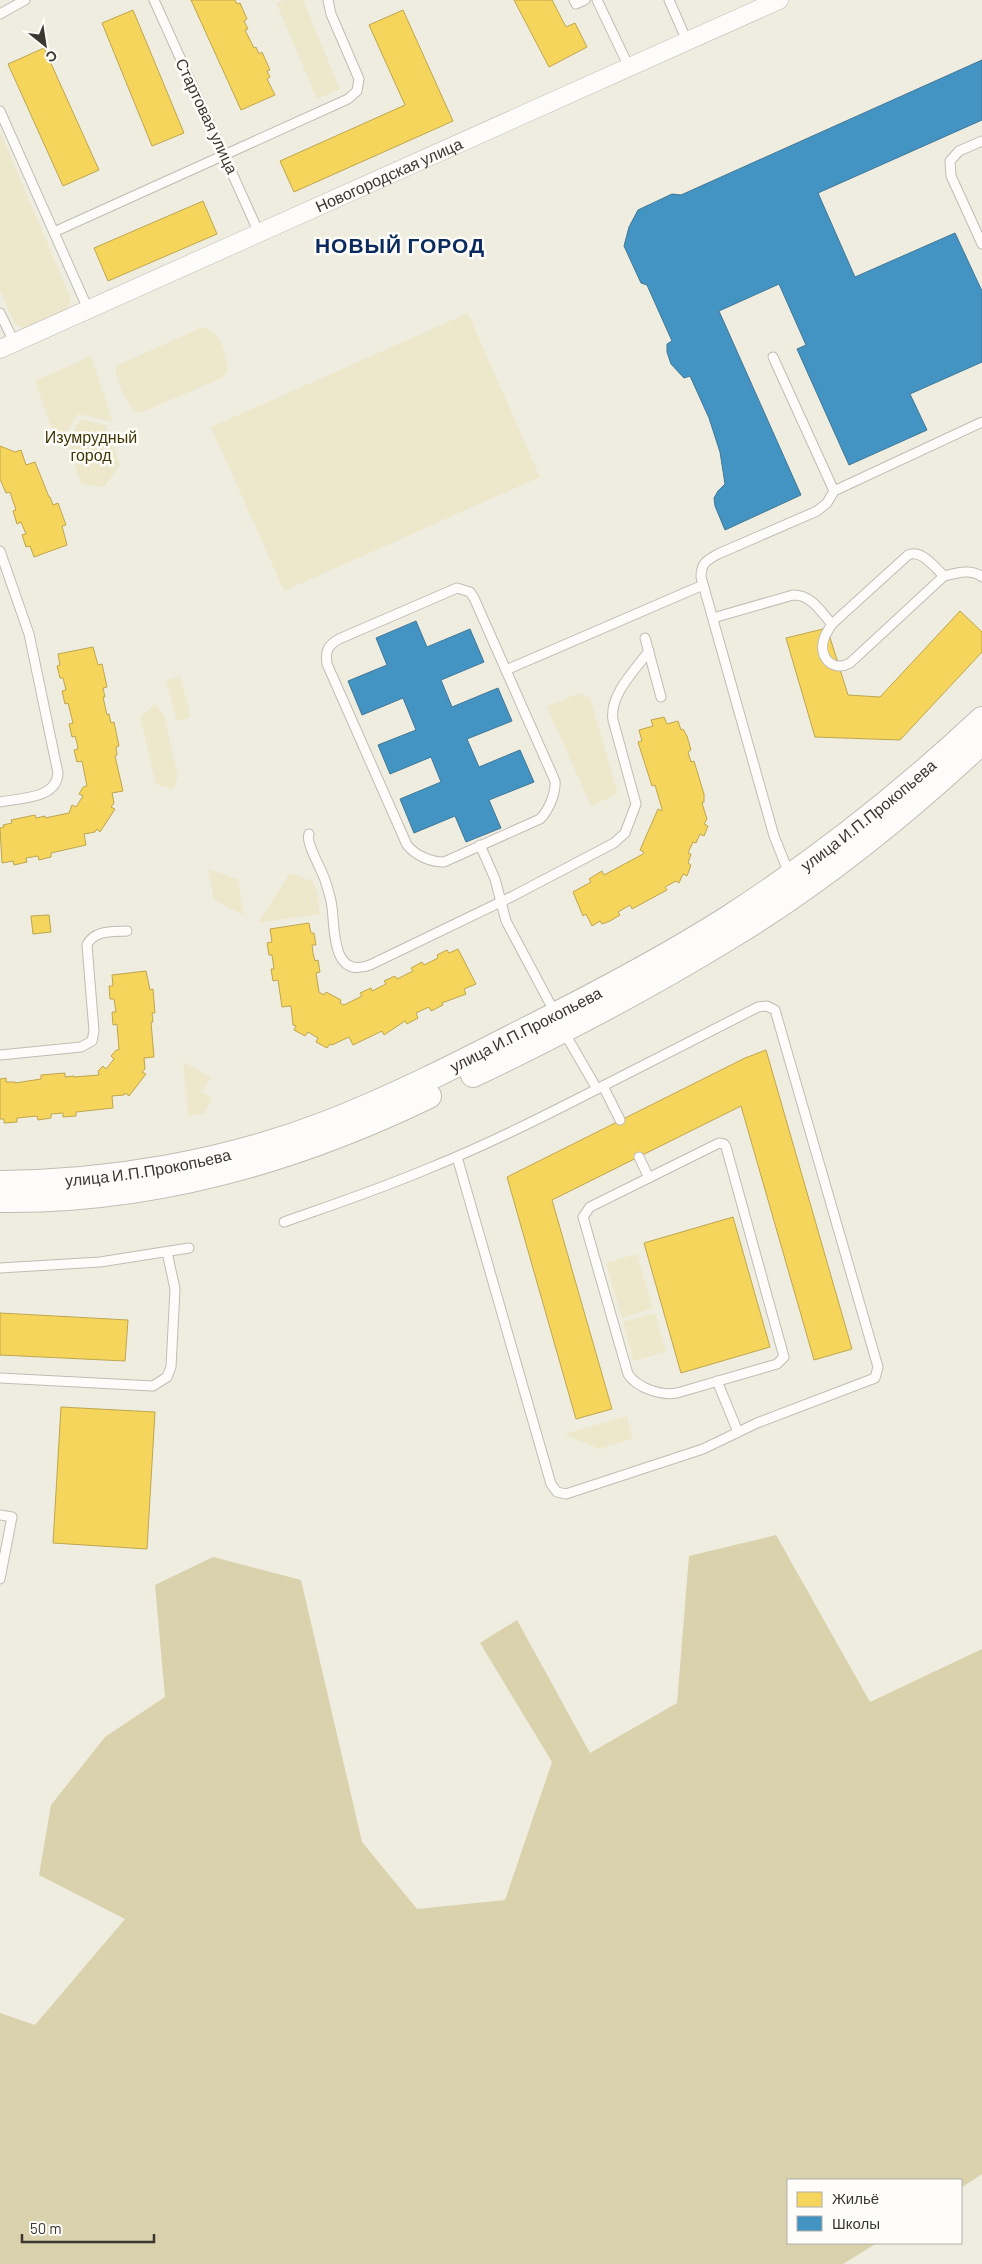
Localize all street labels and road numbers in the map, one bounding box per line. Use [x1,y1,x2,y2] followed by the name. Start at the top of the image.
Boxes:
[172,55,243,177] street label: Стартовая улица
[312,133,465,216] street label: Новогородская улица
[797,755,940,874] street label: улица И.П.Прокопьева
[447,982,605,1076] street label: улица И.П.Прокопьева
[64,1144,233,1189] street label: улица И.П.Прокопьева

